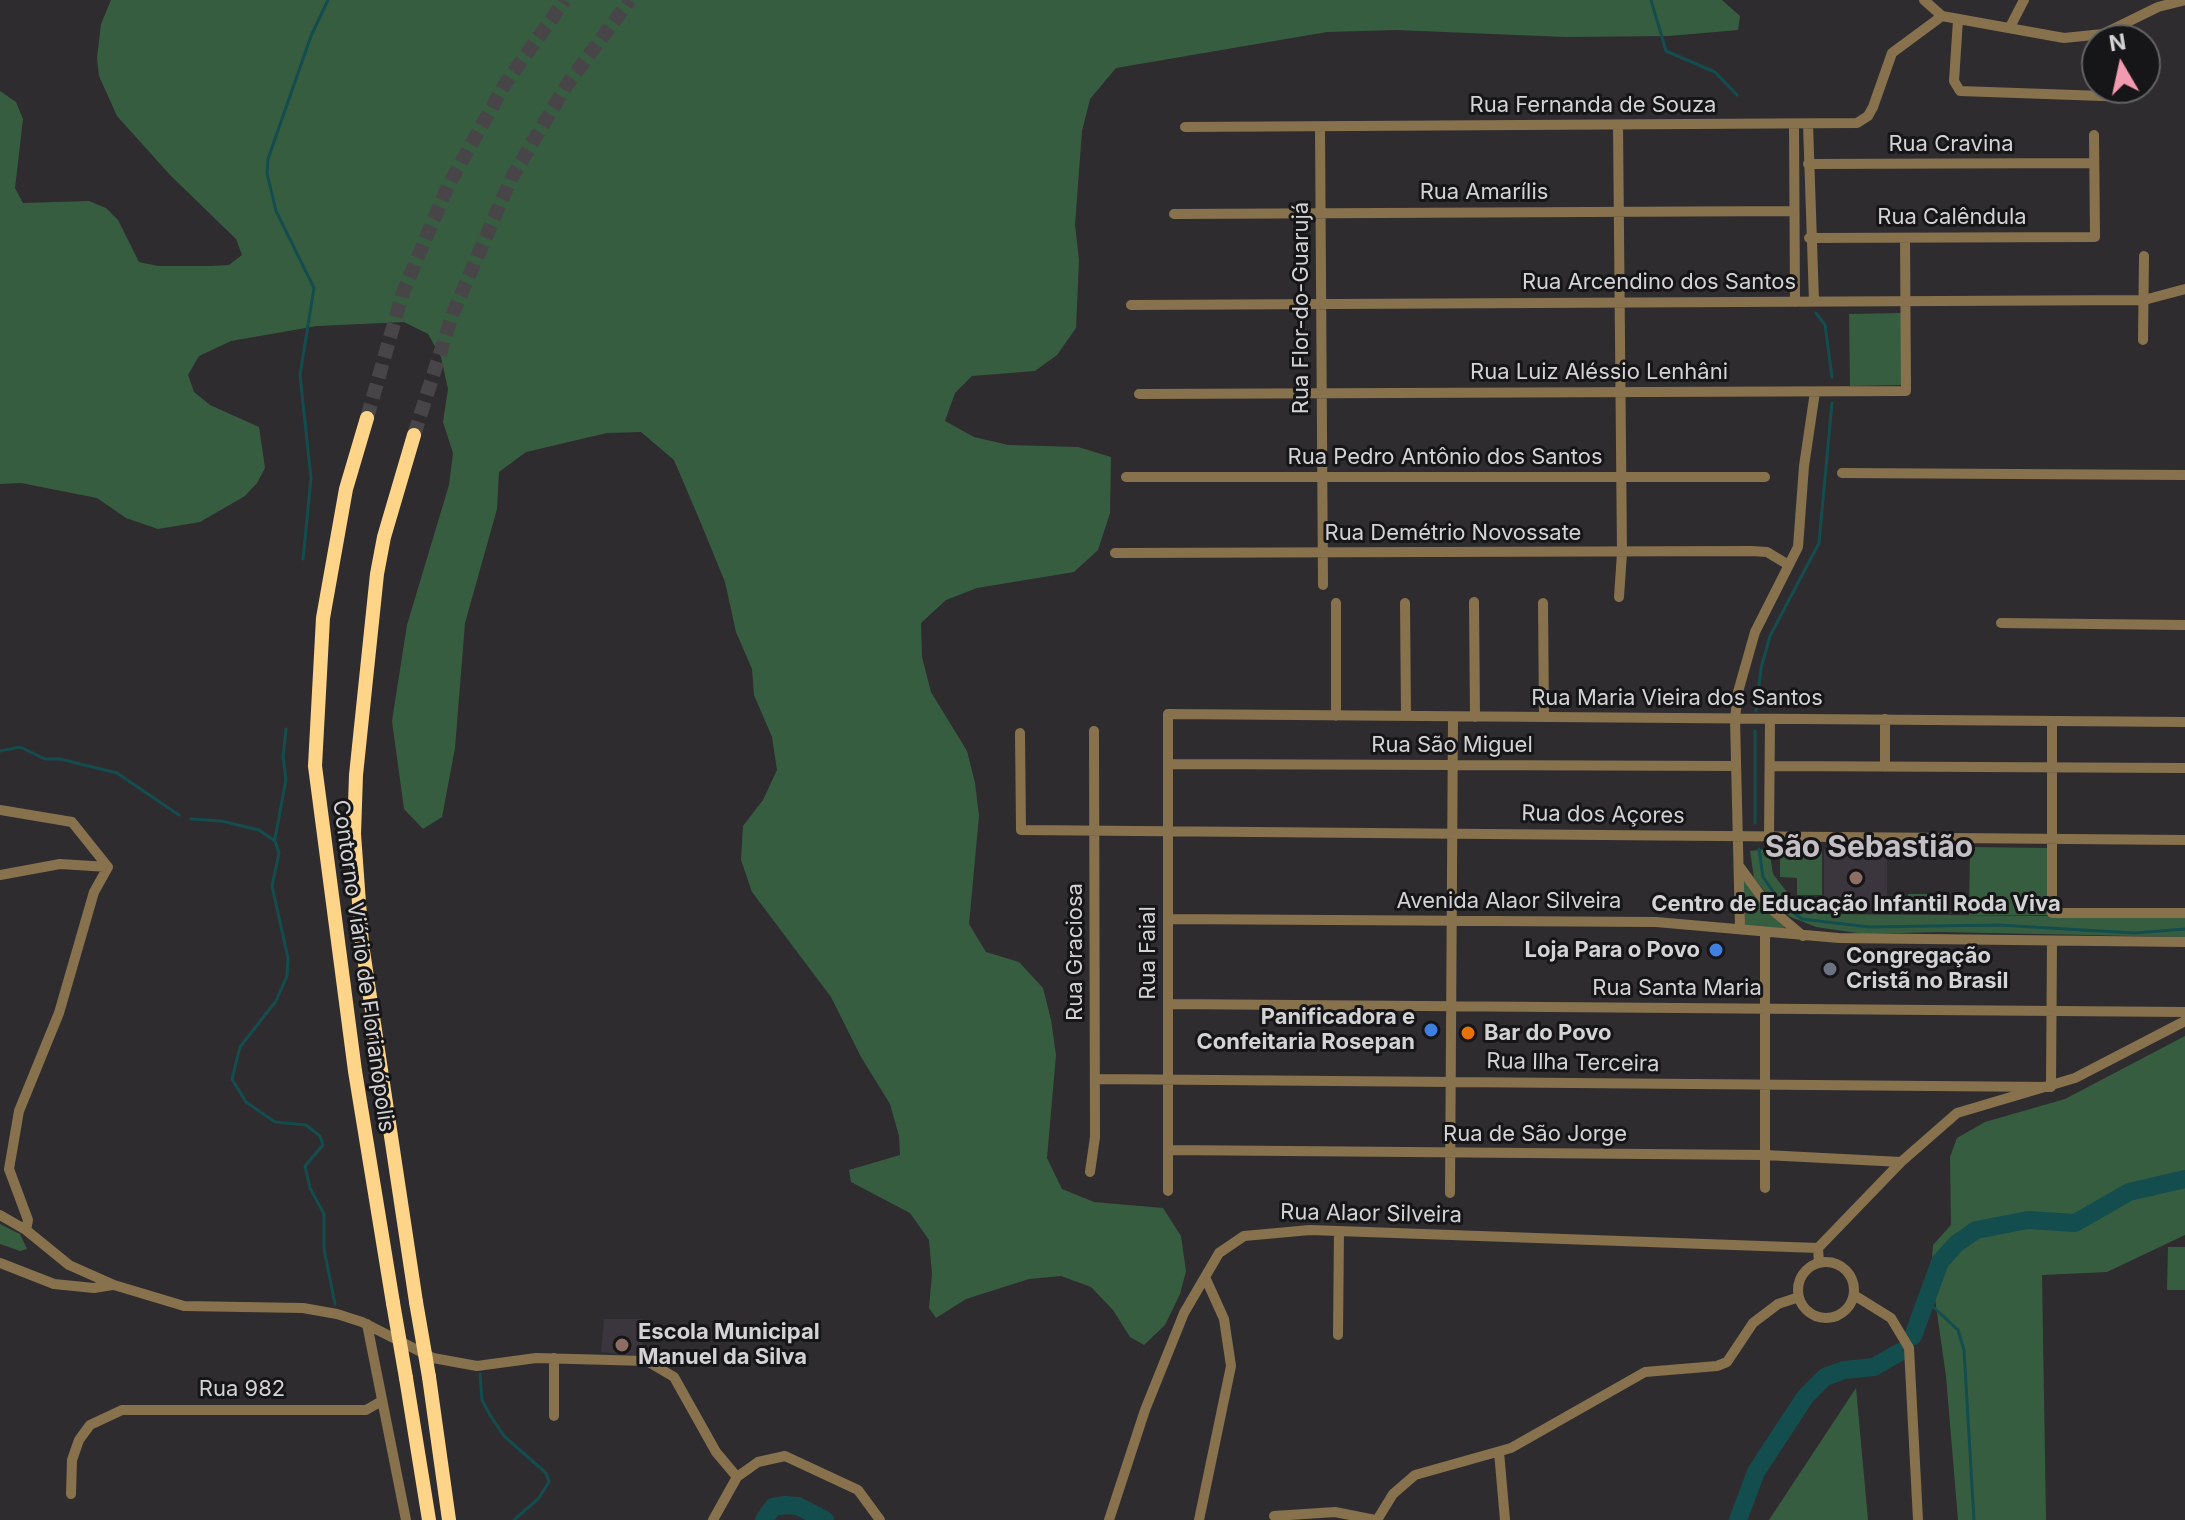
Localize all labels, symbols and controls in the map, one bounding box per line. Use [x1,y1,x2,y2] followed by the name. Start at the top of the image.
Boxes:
[2081,24,2161,104] north arrow
[2107,28,2128,56] text: N
[1470,92,1716,118] street label: Rua Fernanda de Souza
[1888,131,2014,157] street label: Rua Cravina
[1420,179,1548,205] street label: Rua Amarílis
[1288,202,1314,414] street label: Rua Flor-do-Guarujá
[1877,204,2027,230] street label: Rua Calêndula
[1522,269,1796,295] street label: Rua Arcendino dos Santos
[1470,359,1728,385] street label: Rua Luiz Aléssio Lenhâni
[1287,444,1603,470] street label: Rua Pedro Antônio dos Santos
[1325,520,1581,546] street label: Rua Demétrio Novossate
[1531,685,1823,711] street label: Rua Maria Vieira dos Santos
[1371,732,1533,758] street label: Rua São Miguel
[327,798,399,1134] street label: Contorno Viário de Florianópolis
[1521,800,1685,830] street label: Rua dos Açores
[1765,830,1973,866] district label: São Sebastião
[1847,869,1865,887] marker: Centro de Educação Infantil Roda Viva
[1062,883,1088,1021] street label: Rua Graciosa
[1397,888,1621,914] street label: Avenida Alaor Silveira
[1651,891,2061,917] place label: Centro de Educação Infantil Roda Viva
[1135,906,1161,1000] street label: Rua Faial
[1525,937,1700,963] place label: Loja Para o Povo
[1707,941,1725,959] marker: Loja Para o Povo
[1846,943,2008,994] place label: Congregação Cristã no Brasil
[1821,960,1839,978] marker: Congregação Cristã no Brasil
[1592,975,1762,1001] street label: Rua Santa Maria
[1197,1004,1415,1056] place label: Panificadora e Confeitaria Rosepan
[1484,1020,1612,1046] place label: Bar do Povo
[1422,1021,1440,1039] marker: Panificadora e Confeitaria Rosepan
[1459,1024,1477,1042] marker: Bar do Povo
[1486,1048,1660,1078] street label: Rua Ilha Terceira
[1443,1121,1627,1147] street label: Rua de São Jorge
[1280,1199,1462,1229] street label: Rua Alaor Silveira
[638,1319,820,1370] place label: Escola Municipal Manuel da Silva
[613,1336,631,1354] marker: Escola Municipal Manuel da Silva
[199,1376,285,1402] street label: Rua 982

